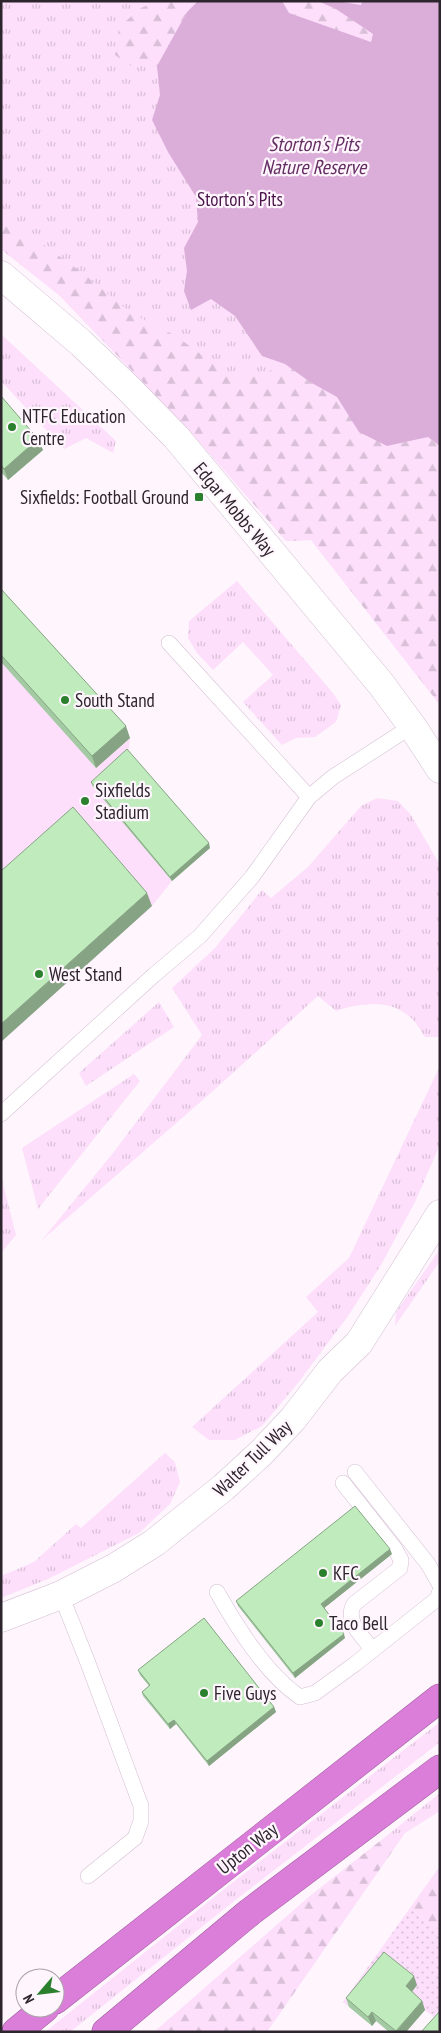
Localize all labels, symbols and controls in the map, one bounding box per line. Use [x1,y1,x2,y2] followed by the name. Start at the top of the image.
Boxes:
[262,131,368,180] water label: Storton's Pits Nature Reserve
[197,187,283,211] park label: Storton's Pits
[22,404,126,450] place label: NTFC Education Centre
[6,421,18,433] marker: NTFC Education Centre
[189,457,282,562] street label: Edgar Mobbs Way
[20,485,189,509] place label: Sixfields: Football Ground
[193,491,205,503] marker: Sixfields: Football Ground
[75,688,155,712] place label: South Stand
[59,694,71,706] marker: South Stand
[95,778,150,824] place label: Sixfields Stadium
[79,795,91,807] marker: Sixfields Stadium
[49,962,122,986] place label: West Stand
[33,968,45,980] marker: West Stand
[208,1414,297,1502] street label: Walter Tull Way
[333,1561,359,1585] place label: KFC
[317,1567,329,1579] marker: KFC
[329,1611,388,1635] place label: Taco Bell
[313,1617,325,1629] marker: Taco Bell
[214,1681,276,1705] place label: Five Guys
[198,1687,210,1699] marker: Five Guys
[212,1816,283,1879] street label: Upton Way
[15,1968,65,2018] north arrow
[19,1992,38,2007] text: N

